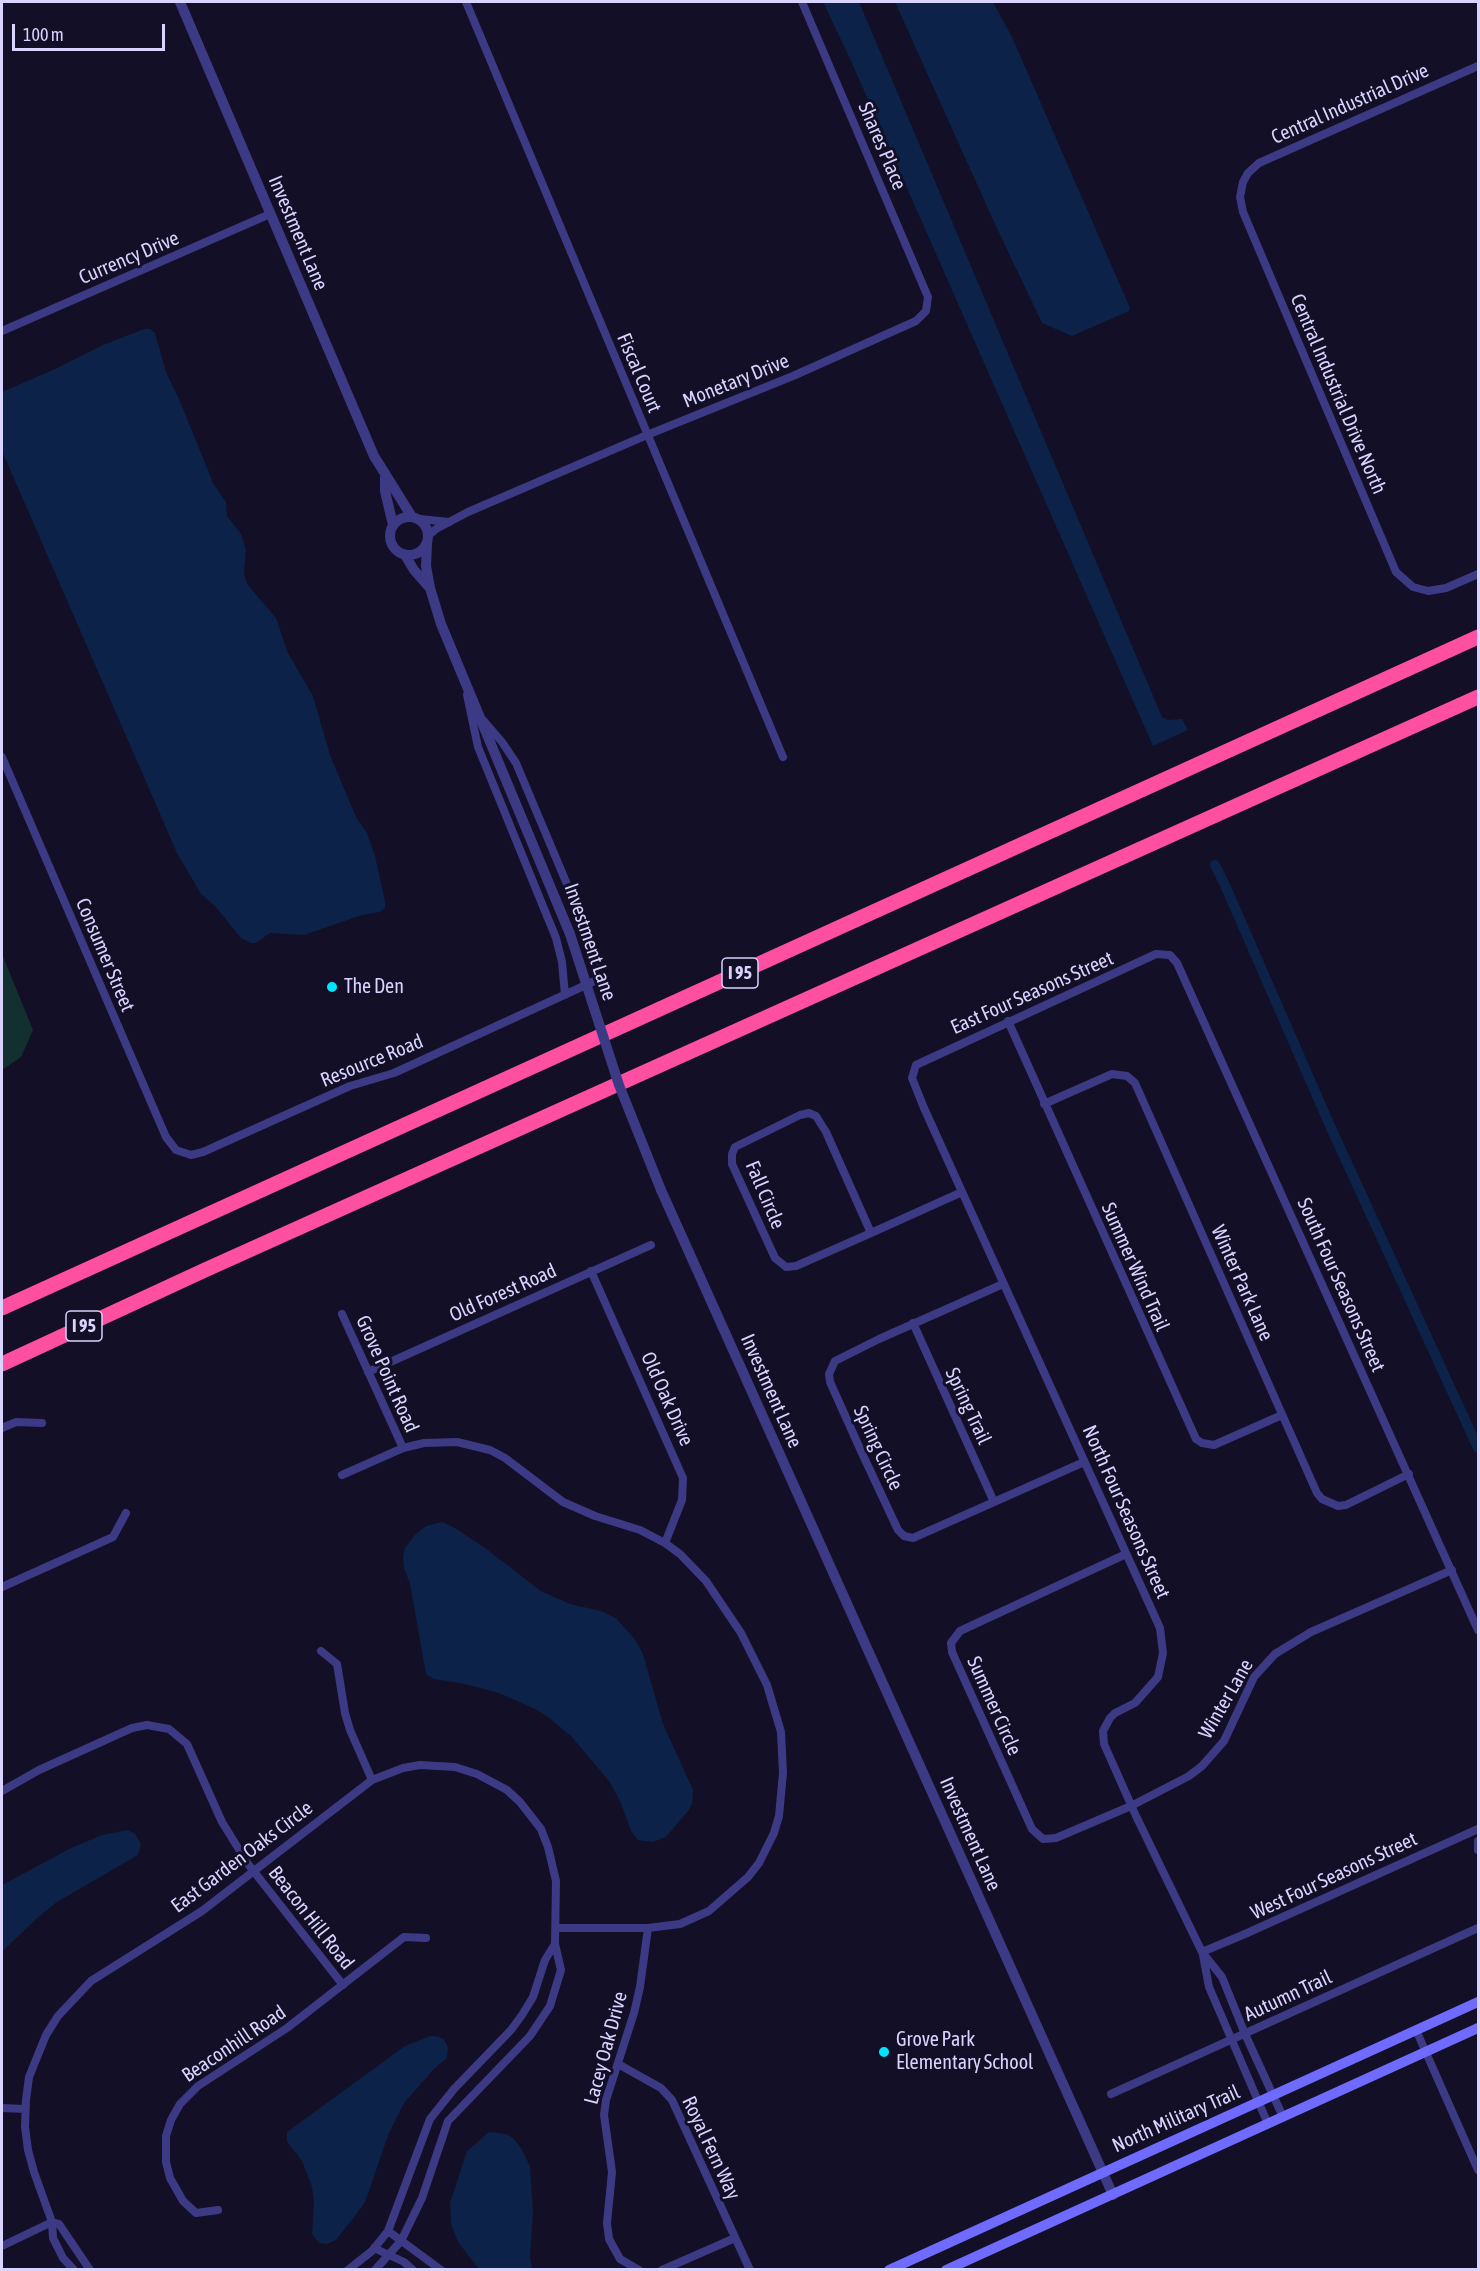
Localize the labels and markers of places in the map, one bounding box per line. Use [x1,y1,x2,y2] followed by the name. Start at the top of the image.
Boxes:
[344,975,404,999] place label: The Den
[325,980,339,994] marker: The Den
[896,2028,1033,2075] place label: Grove Park Elementary School
[877,2045,891,2059] marker: Grove Park Elementary School

